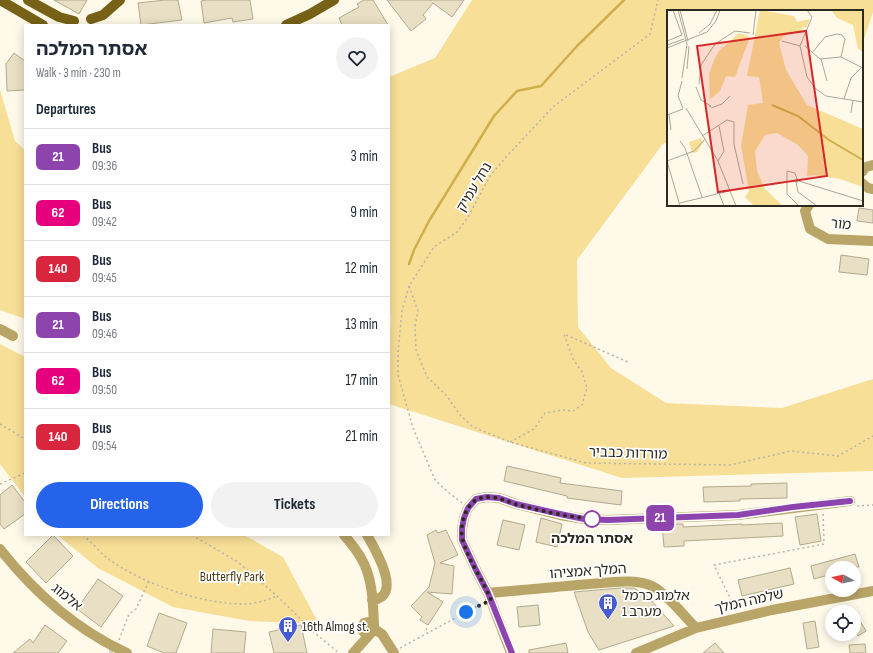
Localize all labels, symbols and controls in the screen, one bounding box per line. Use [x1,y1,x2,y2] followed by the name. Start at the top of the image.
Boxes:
[667,10,863,206] inset map
[336,37,378,79] button: heart
[36,38,147,61] text: אסתר המלכה
[36,65,121,81] text: Walk · 3 min · 230 m
[36,100,96,119] text: Departures
[92,139,111,158] text: Bus
[350,147,378,166] text: 3 min
[52,148,64,165] text: 21
[92,158,117,174] text: 09:36
[453,159,495,215] street label: נחל עמיק
[92,195,111,214] text: Bus
[350,203,378,222] text: 9 min
[52,204,64,221] text: 62
[92,214,117,230] text: 09:42
[830,214,852,234] street label: מור
[92,251,111,270] text: Bus
[345,259,378,278] text: 12 min
[49,260,67,277] text: 140
[92,270,117,286] text: 09:45
[92,307,111,326] text: Bus
[345,315,378,334] text: 13 min
[52,316,64,333] text: 21
[92,326,117,342] text: 09:46
[92,363,111,382] text: Bus
[346,371,378,390] text: 17 min
[52,372,64,389] text: 62
[92,382,117,398] text: 09:50
[92,419,111,438] text: Bus
[345,427,378,446] text: 21 min
[49,428,67,445] text: 140
[92,438,117,454] text: 09:54
[588,443,668,463] street label: מורדות כבביר
[36,482,203,528] button: Directions
[211,482,378,528] button: Tickets
[642,505,678,531] line badge: 21
[654,509,666,526] text: 21
[583,510,601,528] marker: אסתר המלכה
[551,530,634,547] place label: אסתר המלכה
[549,560,627,582] street label: המלך אמציהו
[825,561,861,597] north arrow
[825,561,861,641] map controls
[200,568,265,585] park label: Butterfly Park
[48,579,86,615] street label: אלמוג
[713,585,785,617] street label: שלמה המלך
[622,587,690,620] place label: אלמוג כרמל מערב 1
[597,592,619,620] building icon: אלמוג כרמל מערב 1
[456,602,476,622] your location
[825,605,861,641] button: locate
[277,615,299,643] building icon: 16th Almog st.
[302,618,369,635] place label: 16th Almog st.

